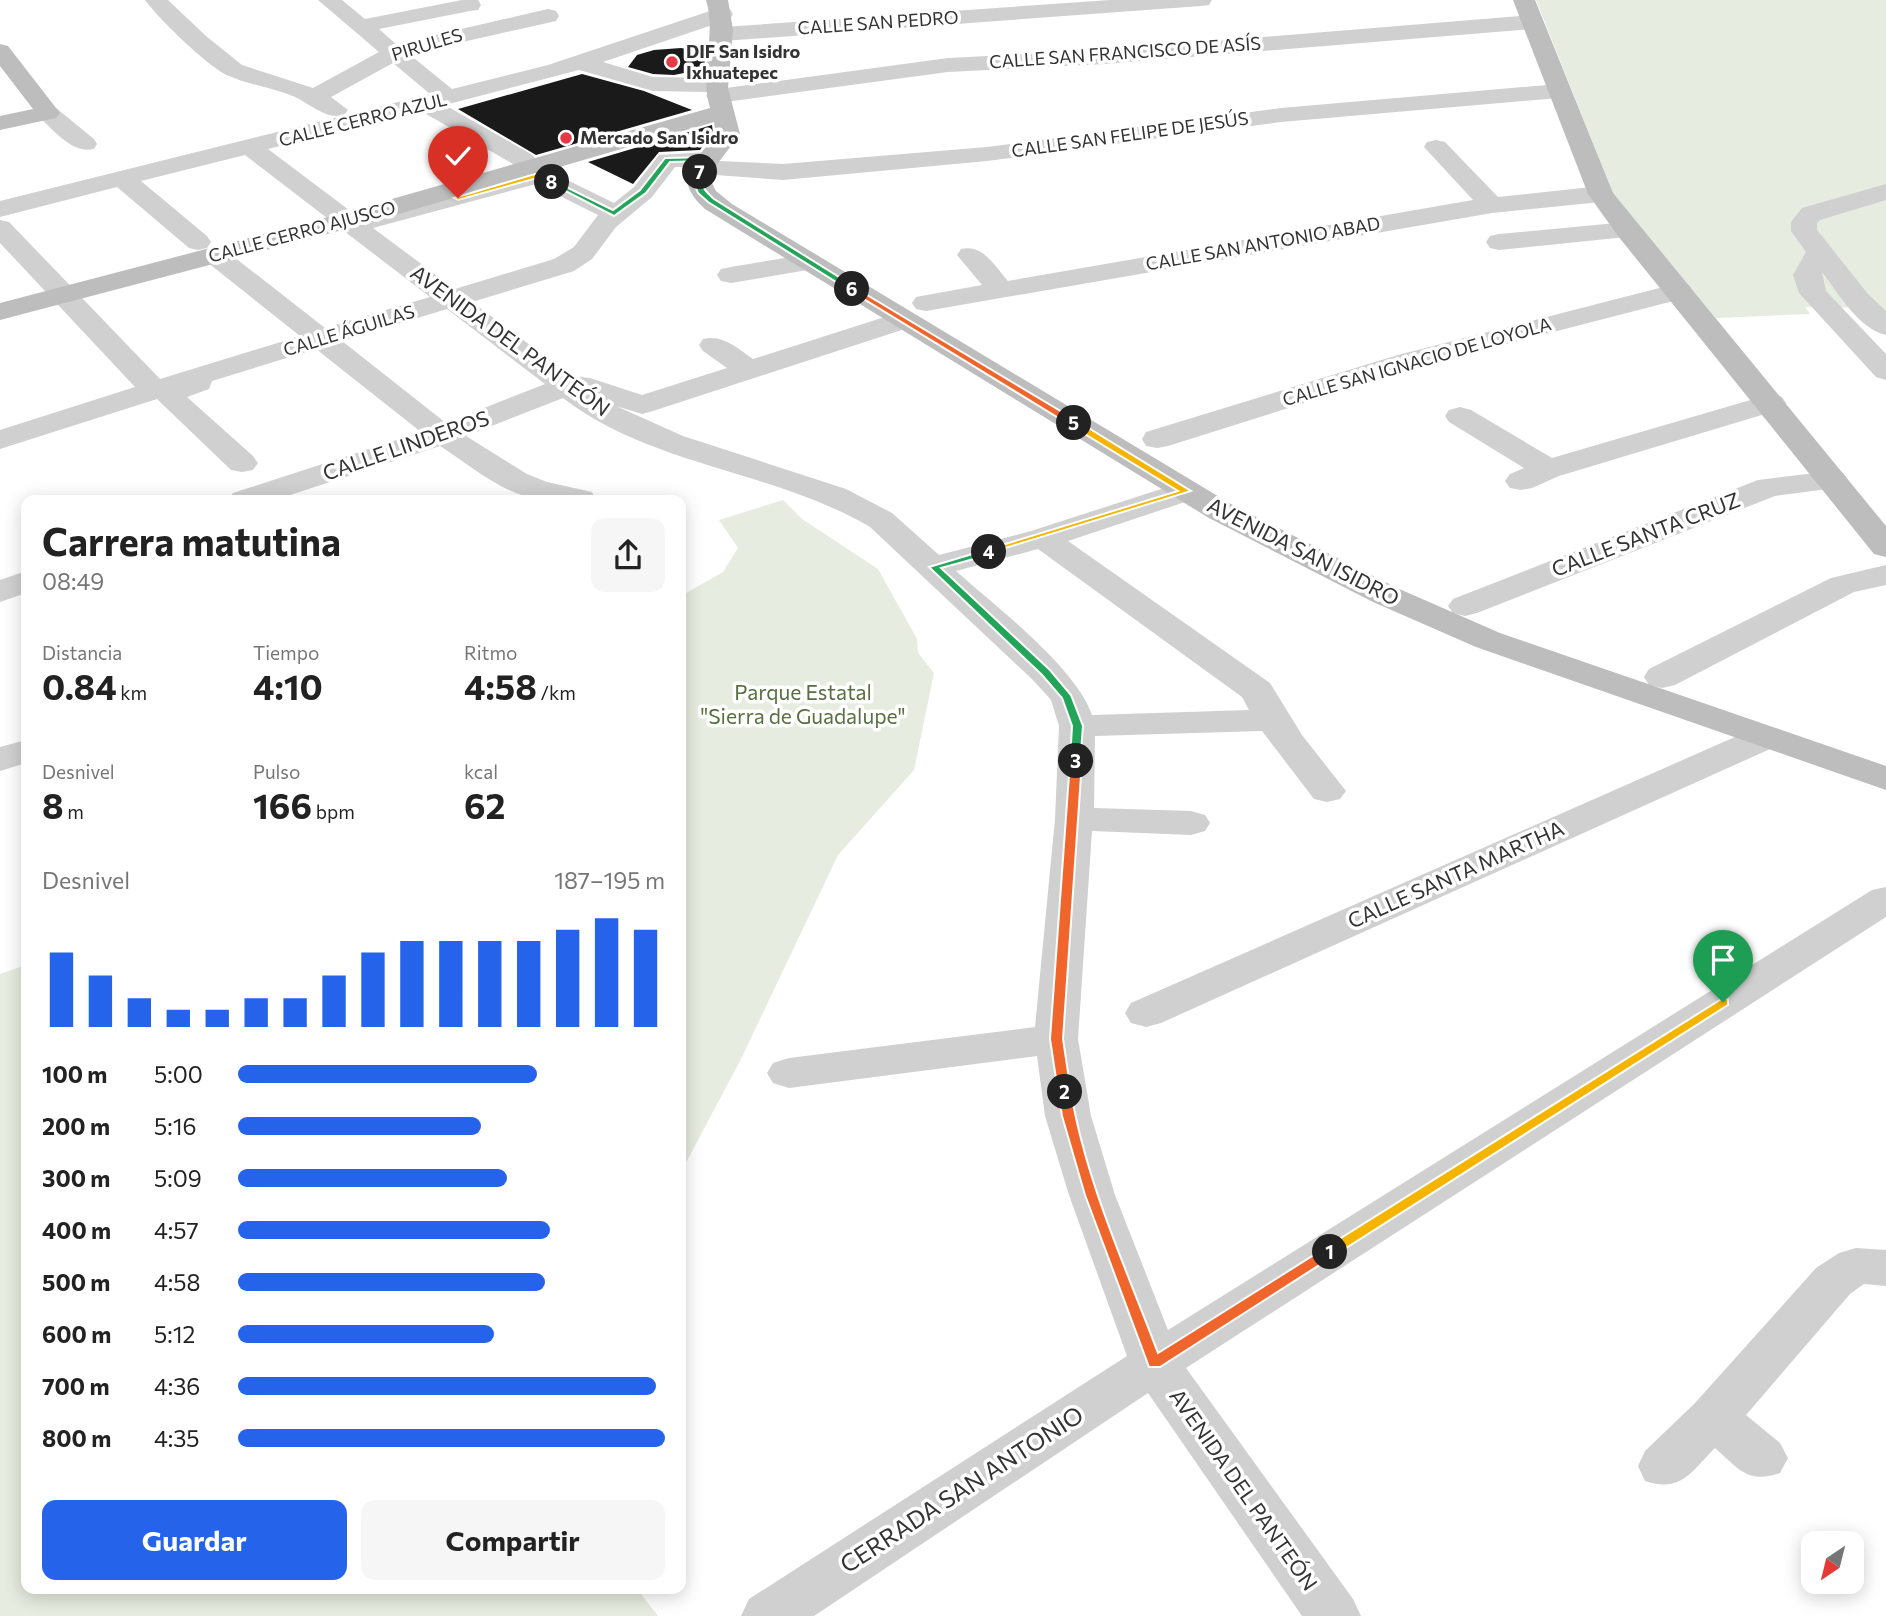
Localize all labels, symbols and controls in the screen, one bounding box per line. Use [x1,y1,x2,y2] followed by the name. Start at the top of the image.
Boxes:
[797,5,959,39] street label: CALLE SAN PEDRO
[389,23,465,65] street label: PIRULES
[988,32,1261,72] street label: CALLE SAN FRANCISCO DE ASÍS
[686,40,801,83] place label: DIF San Isidro Ixhuatepec
[664,54,680,70] marker: DIF San Isidro Ixhuatepec
[276,87,449,151] street label: CALLE CERRO AZUL
[1010,106,1250,162] street label: CALLE SAN FELIPE DE JESÚS
[428,126,488,198] pin
[580,126,739,148] place label: Mercado San Isidro
[558,130,574,146] marker: Mercado San Isidro
[439,137,477,175] icon: check
[682,154,718,190] pin: 7
[694,160,705,183] text: 7
[534,164,570,200] pin: 8
[546,170,557,193] text: 8
[206,195,398,267] street label: CALLE CERRO AJUSCO
[1144,212,1382,274] street label: CALLE SAN ANTONIO ABAD
[406,259,615,420] street label: AVENIDA DEL PANTEÓN
[834,272,870,306] pin: 6
[846,277,857,300] text: 6
[280,300,417,360] street label: CALLE ÁGUILAS
[1280,312,1554,410] street label: CALLE SAN IGNACIO DE LOYOLA
[319,404,492,485] street label: CALLE LINDEROS
[1056,406,1092,440] pin: 5
[1068,411,1079,434] text: 5
[1548,486,1743,581] street label: CALLE SANTA CRUZ
[1204,491,1404,610] street label: AVENIDA SAN ISIDRO
[42,517,341,564] text: Carrera matutina
[591,518,665,592] button: share
[972,534,1006,570] pin: 4
[983,540,994,563] text: 4
[42,567,104,595] text: 08:49
[42,641,122,664] text: Distancia
[253,641,319,664] text: Tiempo
[464,641,517,664] text: Ritmo
[42,664,117,707] text: 0.84
[253,664,323,707] text: 4:10
[464,664,537,707] text: 4:58
[701,679,905,728] park label: Parque Estatal "Sierra de Guadalupe"
[117,681,147,704] text: km
[537,681,576,704] text: /km
[1058,744,1094,778] pin: 3
[1070,749,1081,772] text: 3
[42,760,115,783] text: Desnivel
[253,760,300,783] text: Pulso
[464,760,498,783] text: kcal
[42,783,64,826] text: 8
[253,783,312,826] text: 166
[464,783,505,826] text: 62
[64,800,84,823] text: m
[312,800,355,823] text: bpm
[1343,815,1567,933] street label: CALLE SANTA MARTHA
[42,866,130,894] text: Desnivel
[554,866,665,894] text: 187–195 m
[1693,930,1753,1002] pin
[1704,941,1742,979] icon: arrive
[42,1060,107,1088] text: 100 m
[154,1060,203,1088] text: 5:00
[1048,1074,1082,1110] pin: 2
[1059,1080,1070,1103] text: 2
[42,1112,110,1140] text: 200 m
[154,1112,196,1140] text: 5:16
[42,1164,110,1192] text: 300 m
[154,1164,202,1192] text: 5:09
[42,1216,111,1244] text: 400 m
[154,1216,199,1244] text: 4:57
[1312,1234,1348,1270] pin: 1
[1325,1240,1334,1263] text: 1
[42,1268,110,1296] text: 500 m
[154,1268,200,1296] text: 4:58
[42,1320,111,1348] text: 600 m
[154,1320,195,1348] text: 5:12
[42,1372,110,1400] text: 700 m
[154,1372,200,1400] text: 4:36
[1165,1384,1323,1595] street label: AVENIDA DEL PANTEÓN
[834,1399,1088,1578] street label: CERRADA SAN ANTONIO
[42,1424,111,1452] text: 800 m
[154,1424,200,1452] text: 4:35
[42,1500,347,1580] button: Guardar
[361,1500,665,1580] button: Compartir
[1801,1531,1864,1594] north arrow
[1801,1531,1864,1594] map controls

